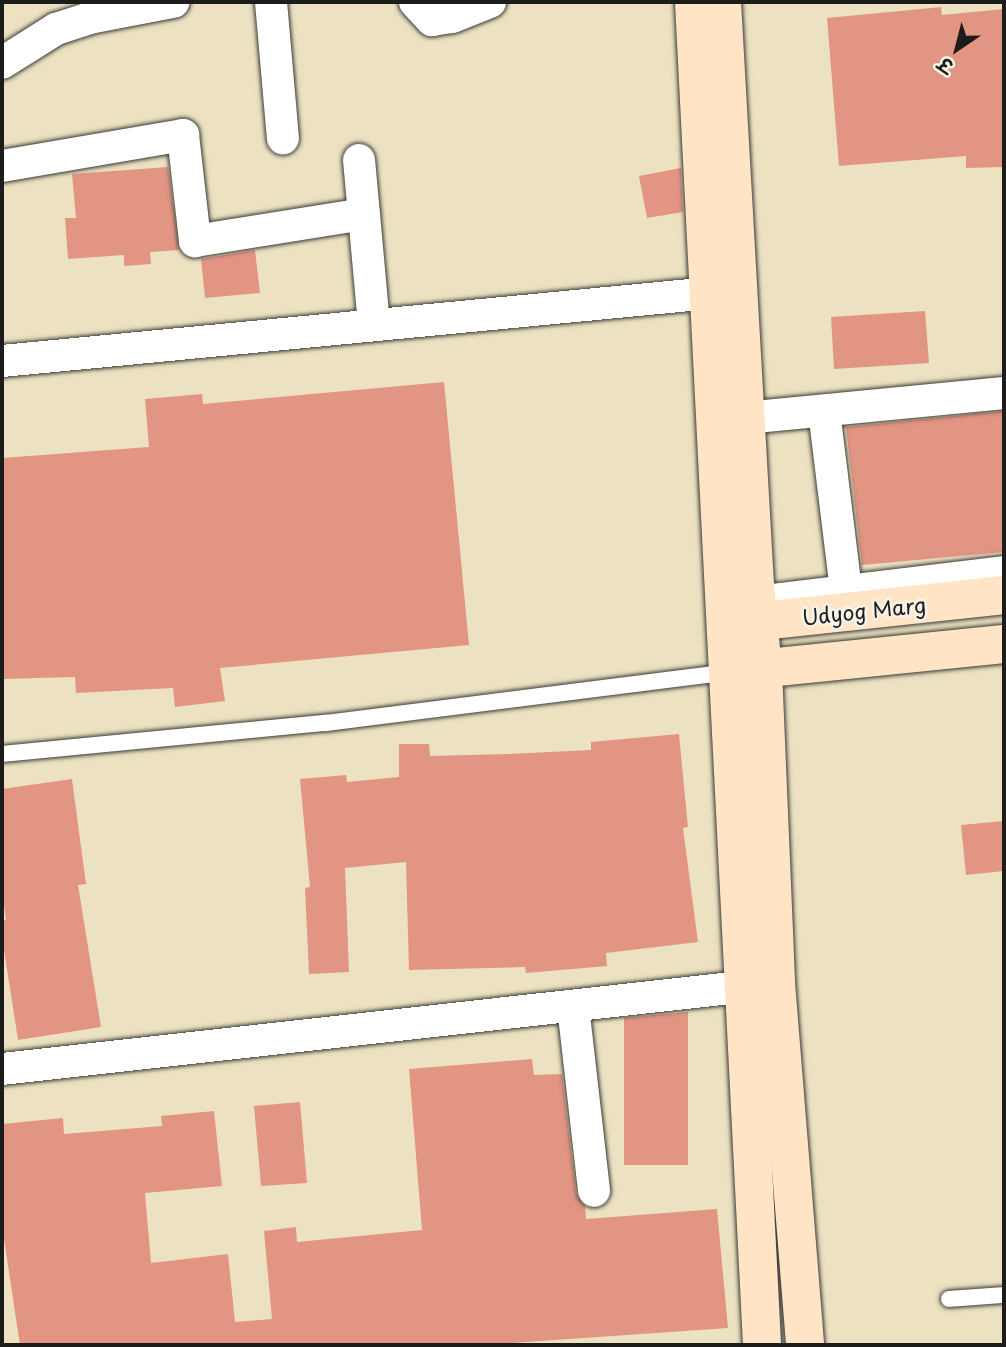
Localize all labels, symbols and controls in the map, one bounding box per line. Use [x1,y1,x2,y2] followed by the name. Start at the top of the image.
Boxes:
[922,14,992,84] north arrow
[932,51,958,81] text: उ
[801,591,927,629] street label: Udyog Marg

